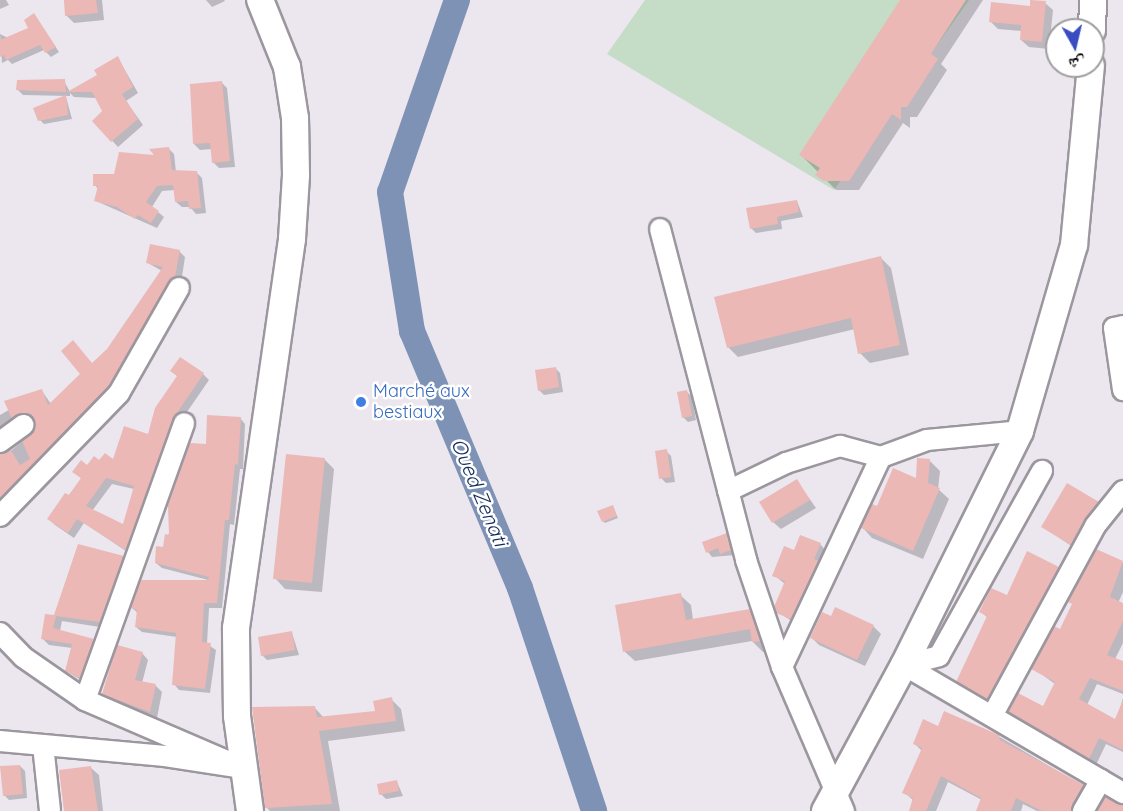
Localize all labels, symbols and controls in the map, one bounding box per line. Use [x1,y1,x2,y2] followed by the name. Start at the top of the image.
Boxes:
[1045,18,1105,78] north arrow
[1067,53,1087,75] text: ش
[373,381,470,424] place label: Marché aux bestiaux
[354,395,368,409] marker: Marché aux bestiaux
[447,435,513,549] water label: Oued Zenati

